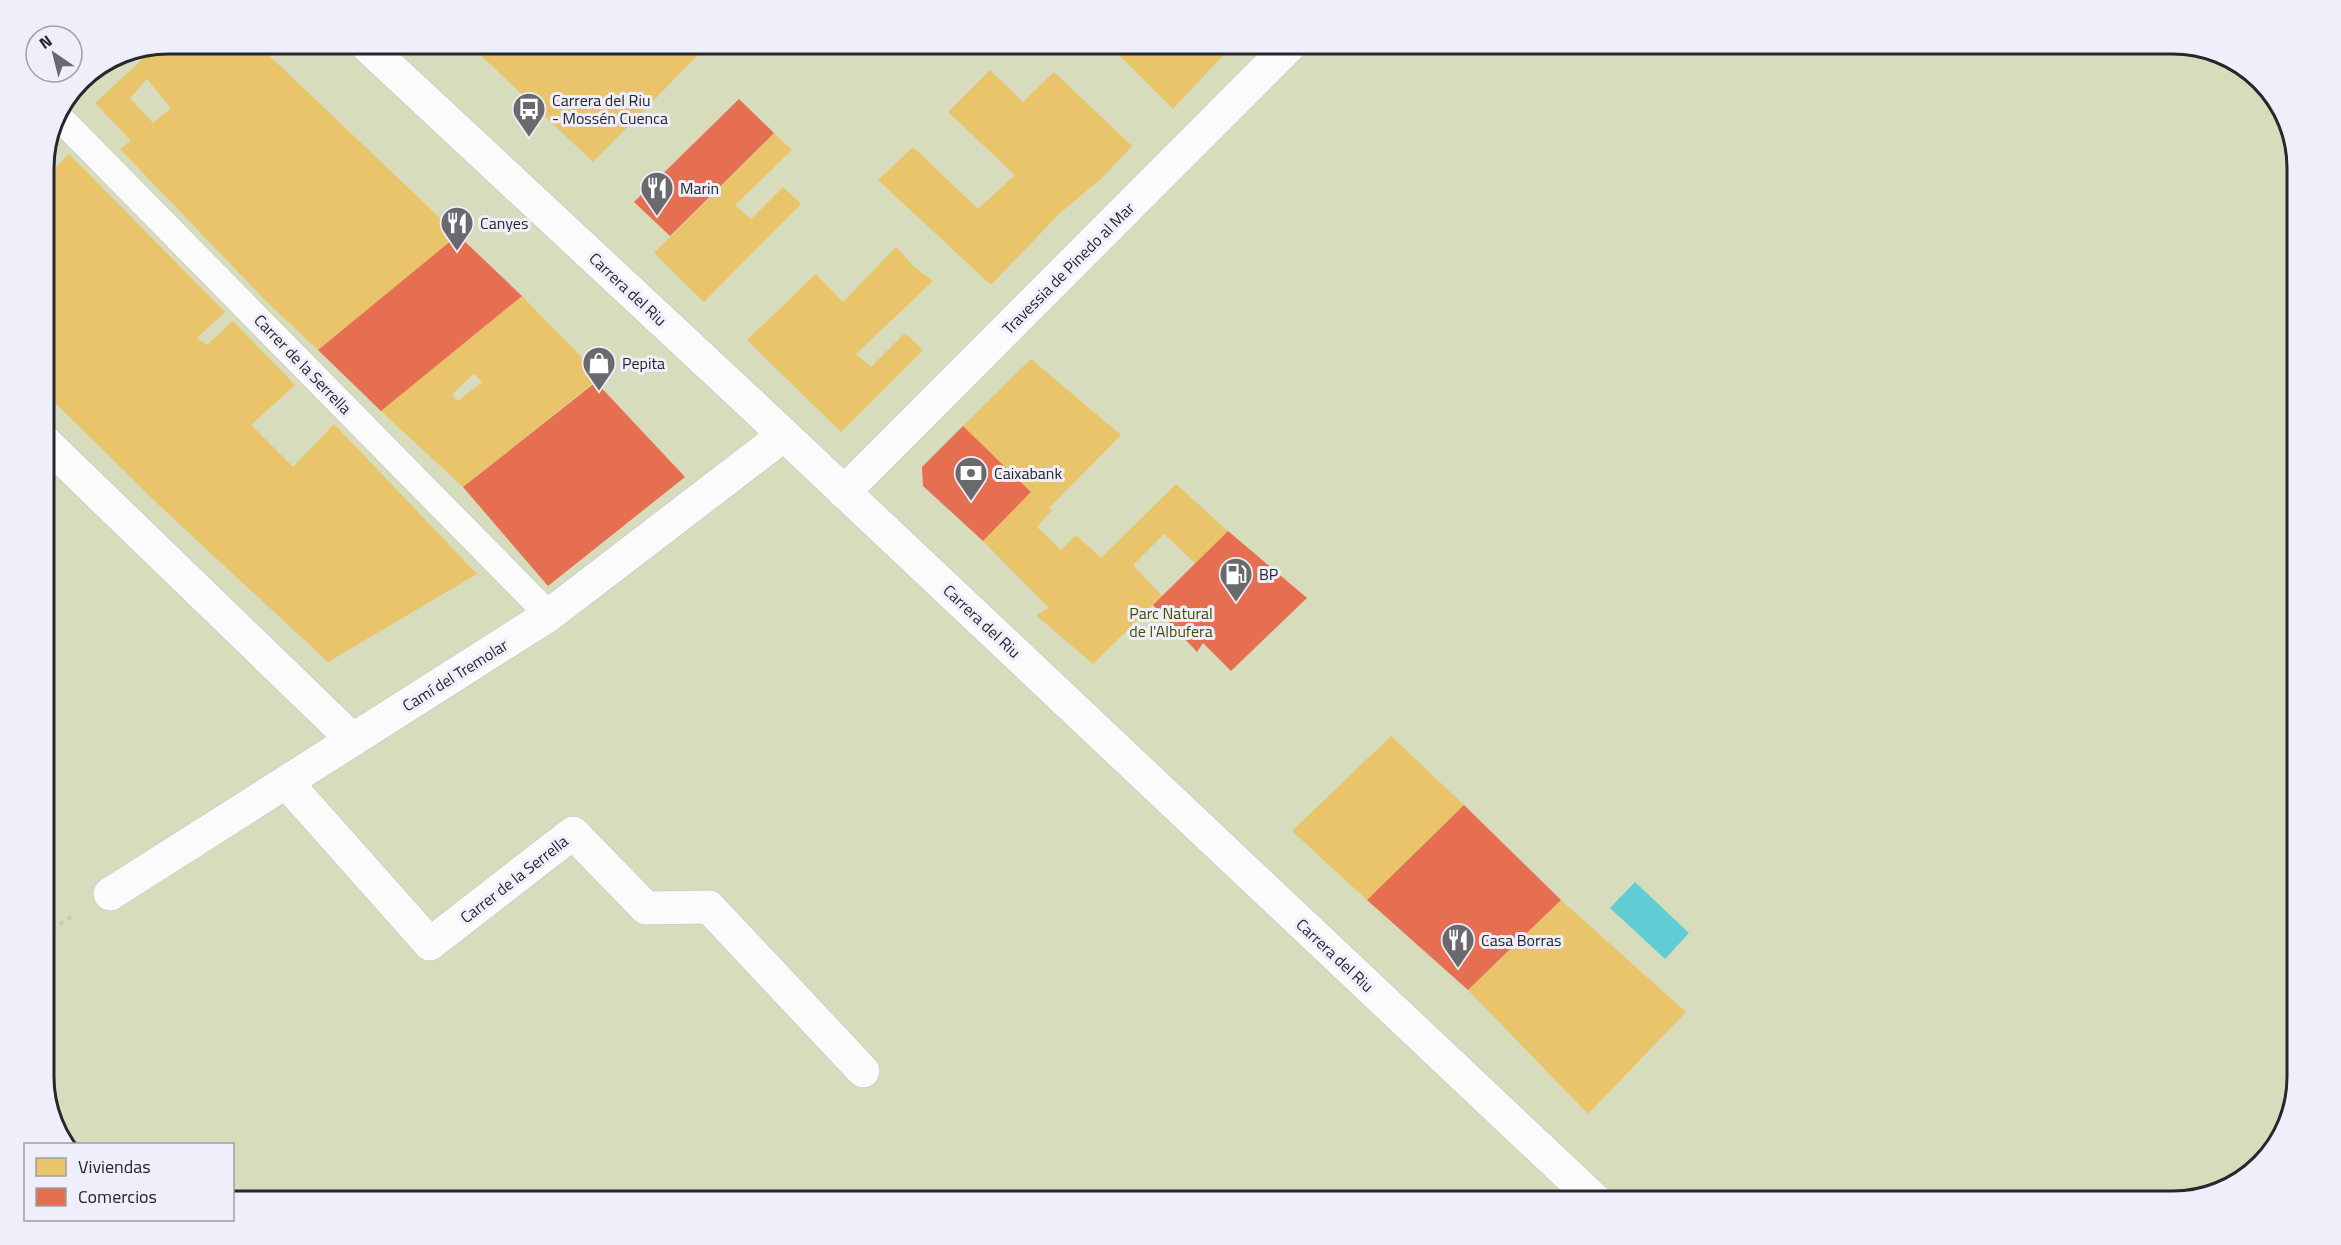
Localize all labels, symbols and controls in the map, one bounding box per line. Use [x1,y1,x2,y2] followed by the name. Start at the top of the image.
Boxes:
[24,24,84,84] north arrow
[34,29,57,55] text: N
[552,88,668,130] place label: Carrera del Riu - Mossén Cuenca
[511,91,547,138] bus stop icon: Carrera del Riu - Mossén Cuenca
[639,170,675,217] restaurant icon: Marin
[680,176,719,200] place label: Marin
[996,196,1140,340] street label: Travessia de Pinedo al Mar
[439,205,475,252] restaurant icon: Canyes
[480,211,528,235] place label: Canyes
[584,247,672,331] street label: Carrera del Riu
[249,308,357,420] street label: Carrer de la Serrella
[581,345,617,392] shop icon: Pepita
[622,351,665,375] place label: Pepita
[953,455,989,502] bank icon: Caixabank
[994,461,1062,485] place label: Caixabank
[1218,556,1254,603] fuel station icon: BP
[1259,562,1278,586] place label: BP
[938,579,1026,663] street label: Carrera del Riu
[1129,601,1213,643] park label: Parc Natural de l'Albufera
[398,633,513,717] street label: Camí del Tremolar
[455,829,573,929] street label: Carrer de la Serrella
[1291,913,1379,997] street label: Carrera del Riu
[1440,922,1476,969] restaurant icon: Casa Borras
[1481,928,1562,952] place label: Casa Borras
[24,1143,234,1221] legend
[78,1153,151,1180] text: Viviendas
[78,1183,157,1210] text: Comercios

